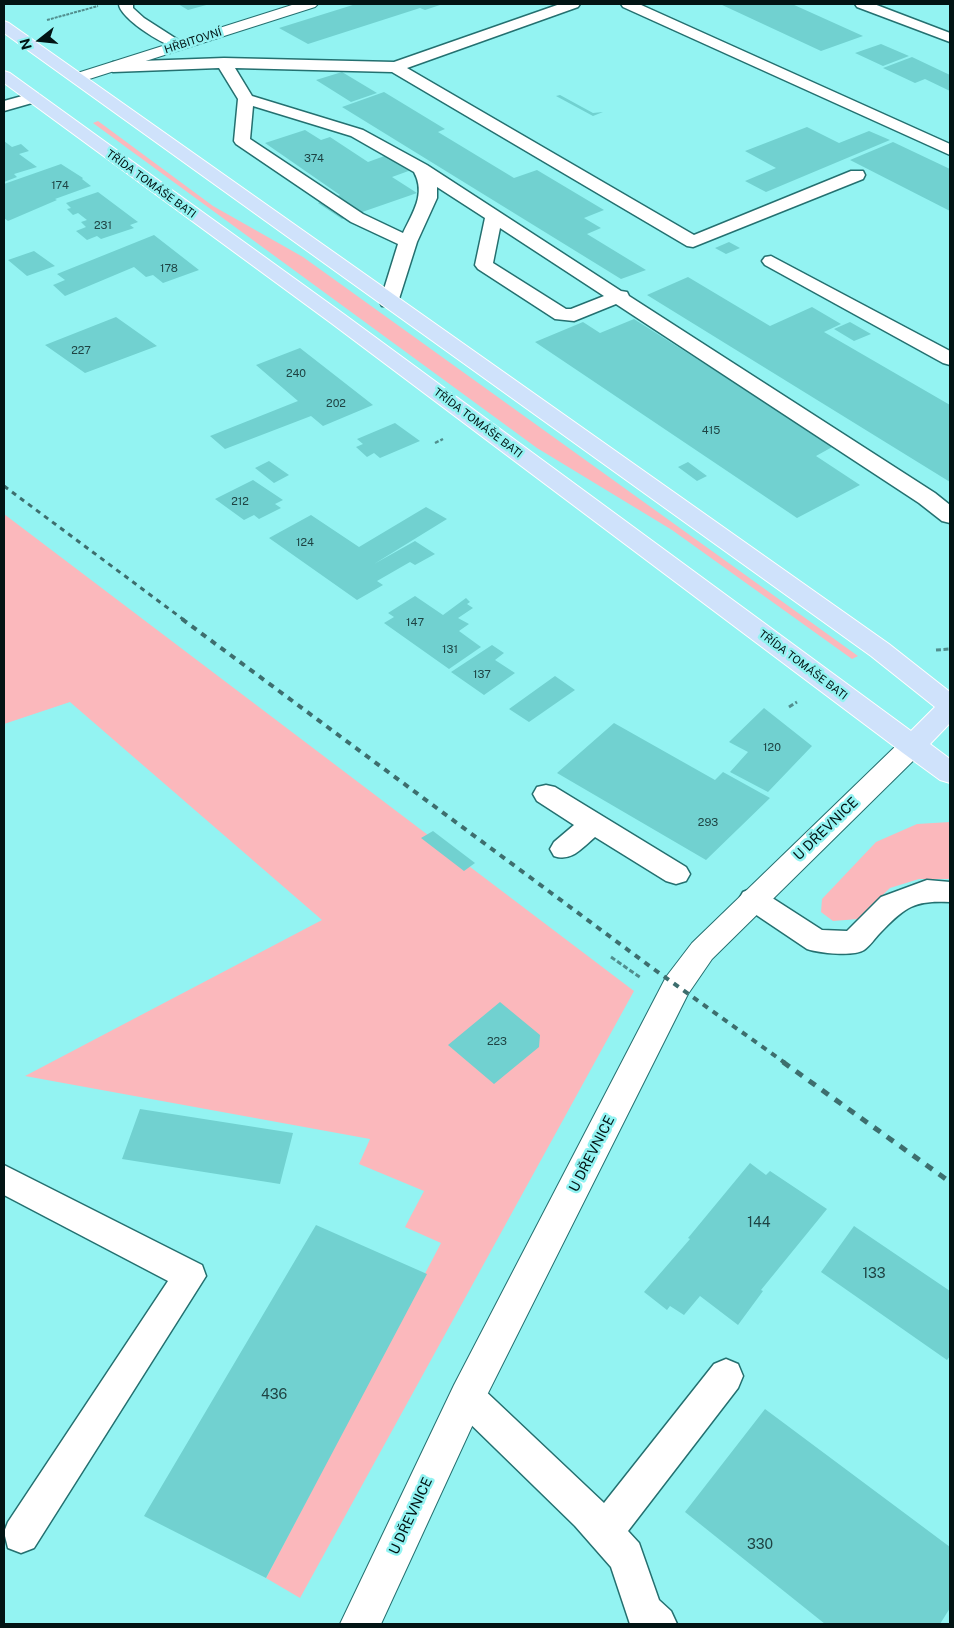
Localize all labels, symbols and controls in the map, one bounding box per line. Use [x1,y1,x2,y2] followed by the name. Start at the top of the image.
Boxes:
[15,15,65,65] north arrow
[163,26,223,56] street label: HŘBITOVNÍ
[16,37,35,52] text: N
[104,147,198,221] street label: TŘÍDA TOMÁŠE BATI
[304,152,324,166] house number: 374
[51,179,69,193] house number: 174
[94,219,112,233] house number: 231
[160,262,178,276] house number: 178
[71,344,91,358] house number: 227
[286,367,306,381] house number: 240
[431,385,525,461] street label: TŘÍDA TOMÁŠE BATI
[326,397,346,411] house number: 202
[702,424,720,438] house number: 415
[231,495,249,509] house number: 212
[296,536,314,550] house number: 124
[406,616,424,630] house number: 147
[756,627,850,703] street label: TŘÍDA TOMÁŠE BATI
[442,643,458,657] house number: 131
[473,668,491,682] house number: 137
[763,741,781,755] house number: 120
[790,794,862,864] street label: U DŘEVNICE
[698,816,718,830] house number: 293
[487,1035,507,1049] house number: 223
[566,1113,618,1195] street label: U DŘEVNICE
[747,1215,771,1231] house number: 144
[862,1266,886,1282] house number: 133
[261,1387,287,1403] house number: 436
[386,1475,436,1557] street label: U DŘEVNICE
[747,1537,773,1553] house number: 330

